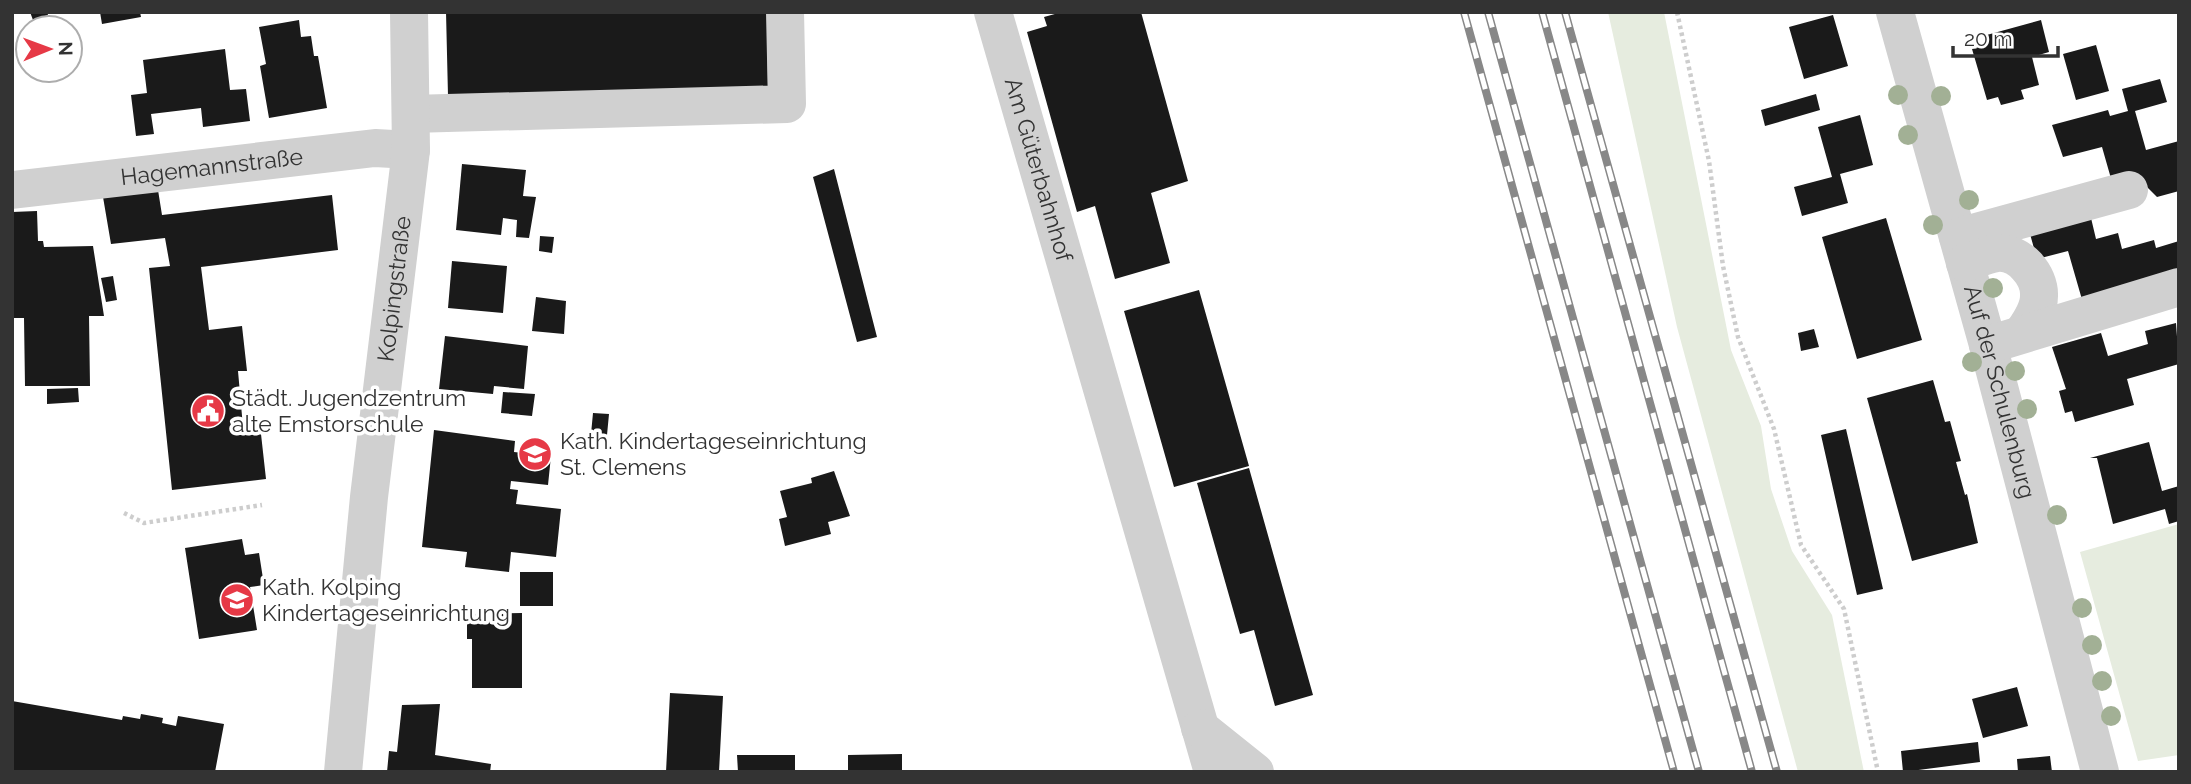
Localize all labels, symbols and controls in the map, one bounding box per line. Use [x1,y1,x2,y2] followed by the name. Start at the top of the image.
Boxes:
[14,14,84,84] north arrow
[1953,14,2058,58] scale bar
[1964,26,2012,51] text: 20 m
[55,41,77,56] text: N
[1000,74,1079,266] street label: Am Güterbahnhof
[119,142,304,190] street label: Hagemannstraße
[372,214,416,363] street label: Kolpingstraße
[1959,282,2042,501] street label: Auf der Schulenburg
[232,384,466,437] place label: Städt. Jugendzentrum alte Emstorschule
[189,392,227,430] public building icon: Städt. Jugendzentrum alte Emstorschule
[560,427,867,480] place label: Kath. Kindertageseinrichtung St. Clemens
[516,435,554,473] school or university icon: Kath. Kindertageseinrichtung St. Clemens
[262,573,510,626] place label: Kath. Kolping Kindertageseinrichtung
[218,581,256,619] school or university icon: Kath. Kolping Kindertageseinrichtung

